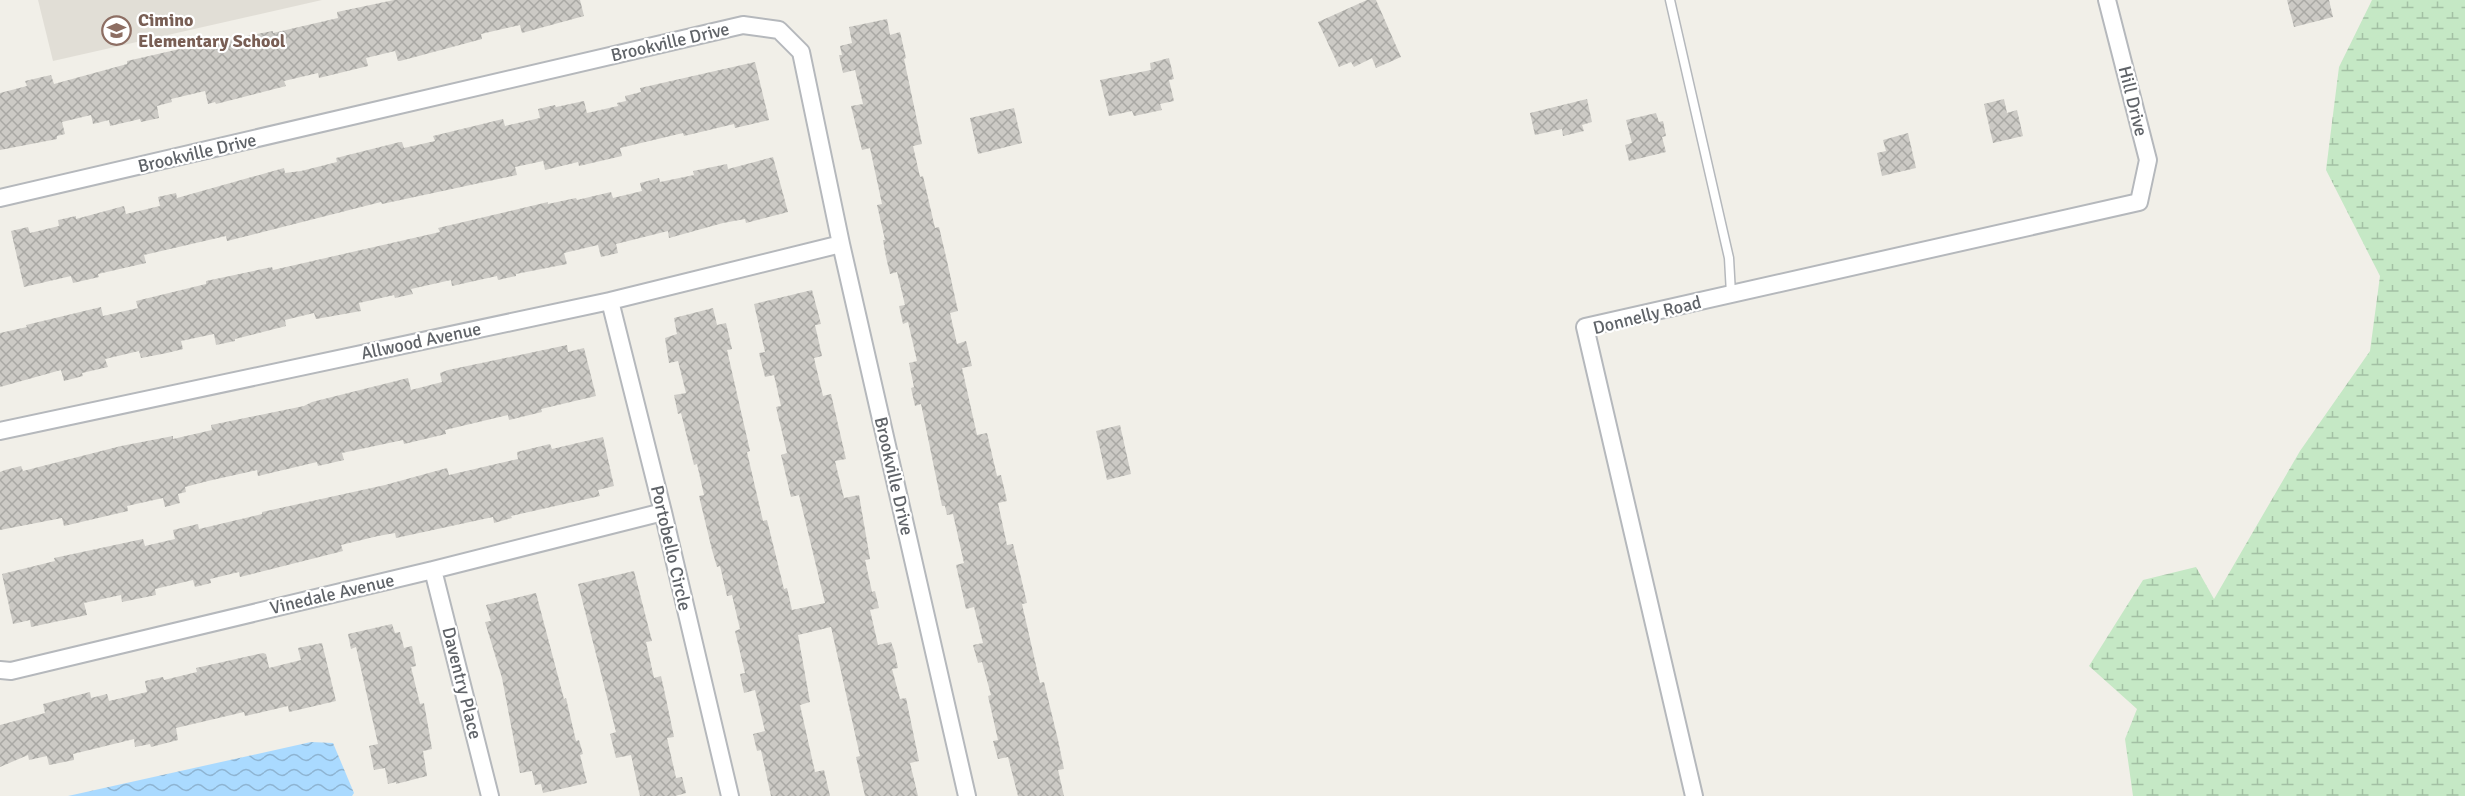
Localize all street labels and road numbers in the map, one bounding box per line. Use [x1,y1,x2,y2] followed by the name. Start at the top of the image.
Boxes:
[609,18,731,66] street label: Brookville Drive
[2114,64,2152,138] street label: Hill Drive
[136,129,258,177] street label: Brookville Drive
[1591,291,1703,339] street label: Donnelly Road
[359,318,483,364] street label: Allwood Avenue
[870,415,918,537] street label: Brookville Drive
[646,483,696,613] street label: Portobello Circle
[268,569,396,619] street label: Vinedale Avenue
[437,625,487,741] street label: Daventry Place

